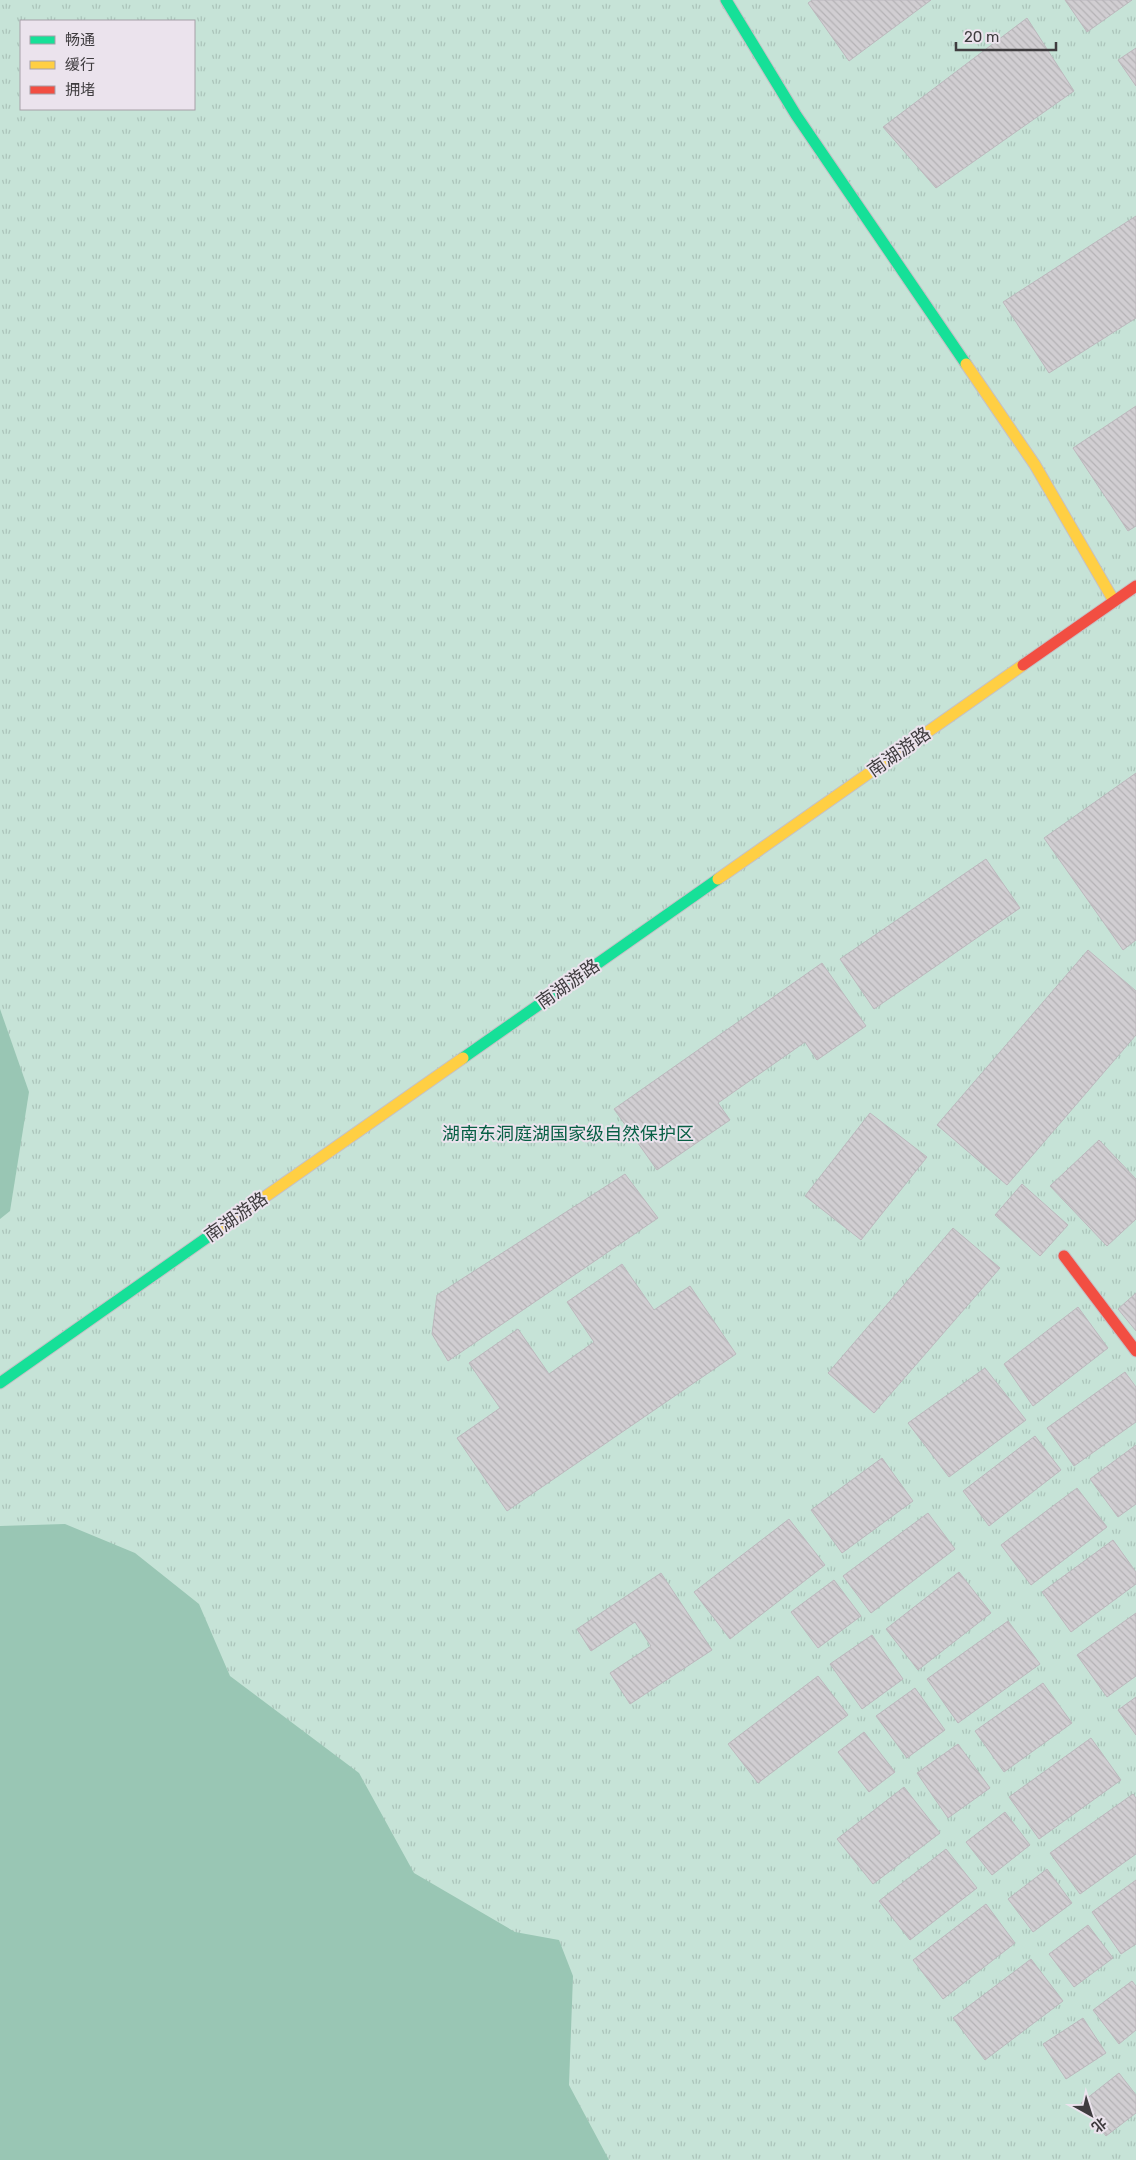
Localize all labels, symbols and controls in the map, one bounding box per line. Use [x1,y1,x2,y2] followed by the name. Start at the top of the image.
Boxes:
[20,20,195,110] legend
[956,20,1056,52] scale bar
[964,28,999,46] text: 20 m
[65,31,95,49] text: 畅通
[65,56,95,74] text: 缓行
[65,81,95,99] text: 拥堵
[863,722,935,782] street label: 南湖游路
[532,954,604,1014] street label: 南湖游路
[442,1123,694,1145] park label: 湖南东洞庭湖国家级自然保护区
[200,1187,272,1247] street label: 南湖游路
[1066,2090,1116,2140] north arrow
[1088,2114,1110,2136] text: 北

